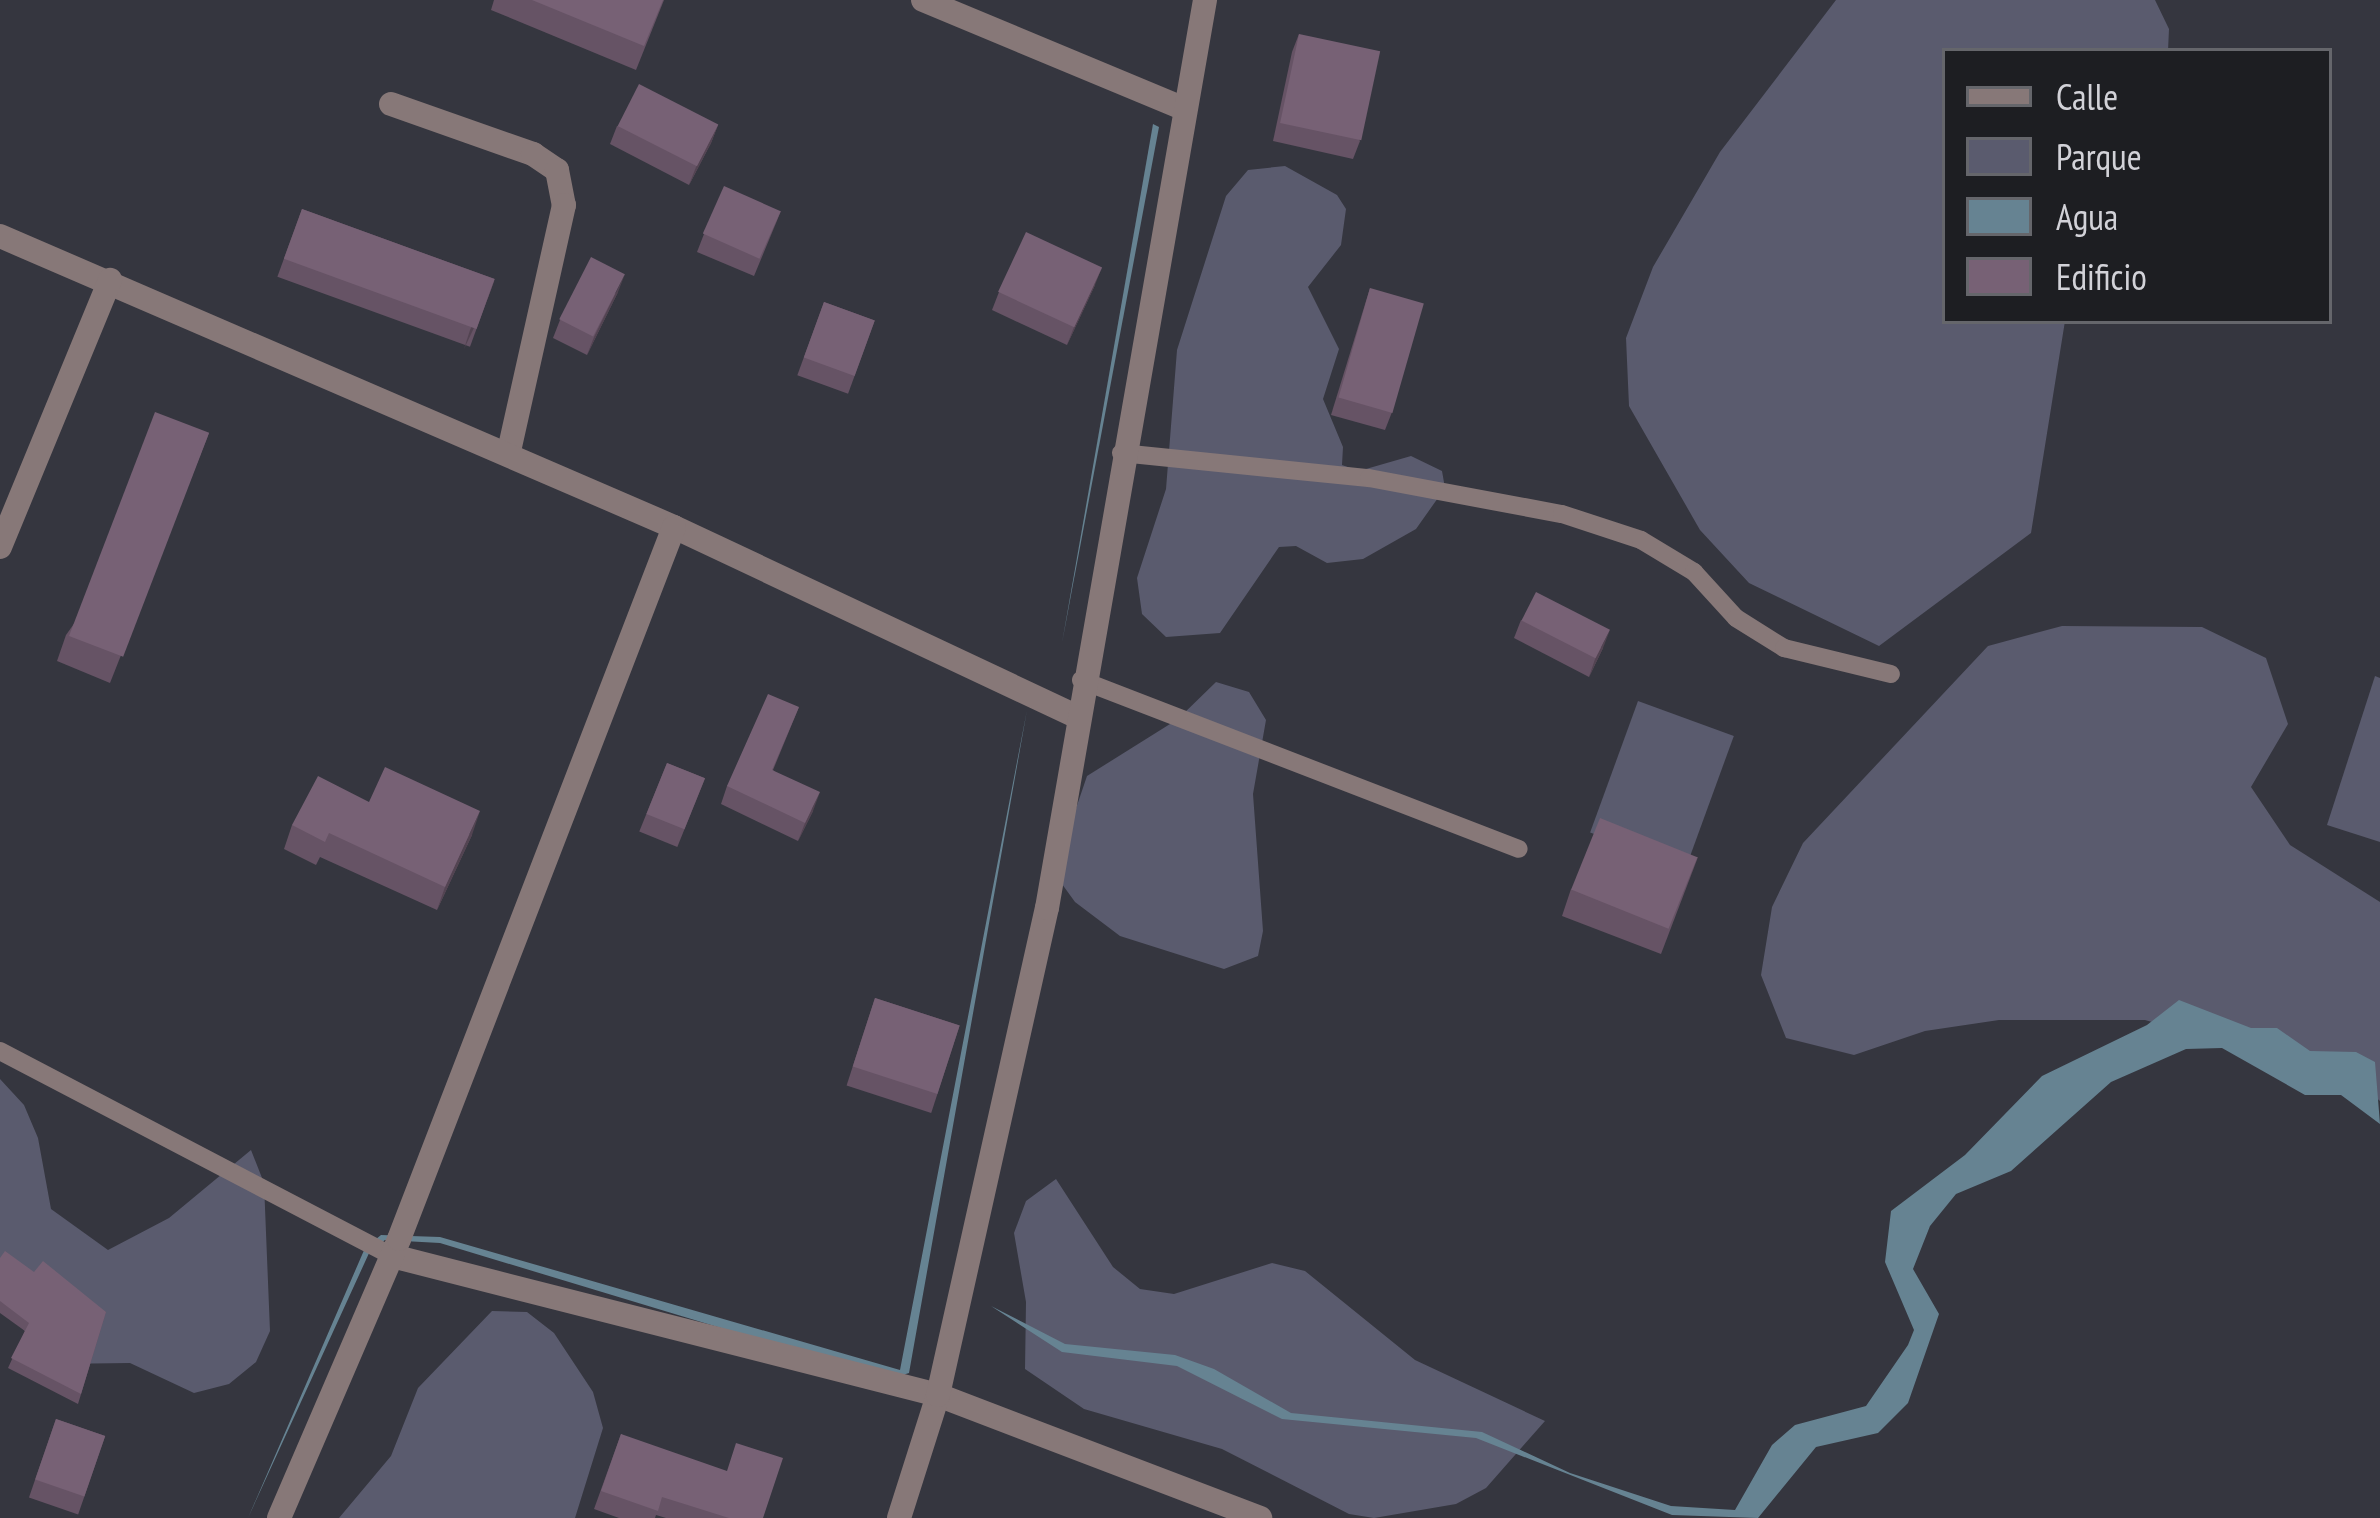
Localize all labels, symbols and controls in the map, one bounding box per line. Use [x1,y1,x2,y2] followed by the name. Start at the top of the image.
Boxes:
[1942,48,2332,324] legend
[2056,73,2118,120] text: Calle
[2056,133,2142,180] text: Parque
[2056,193,2118,240] text: Agua
[2056,253,2147,300] text: Edificio

